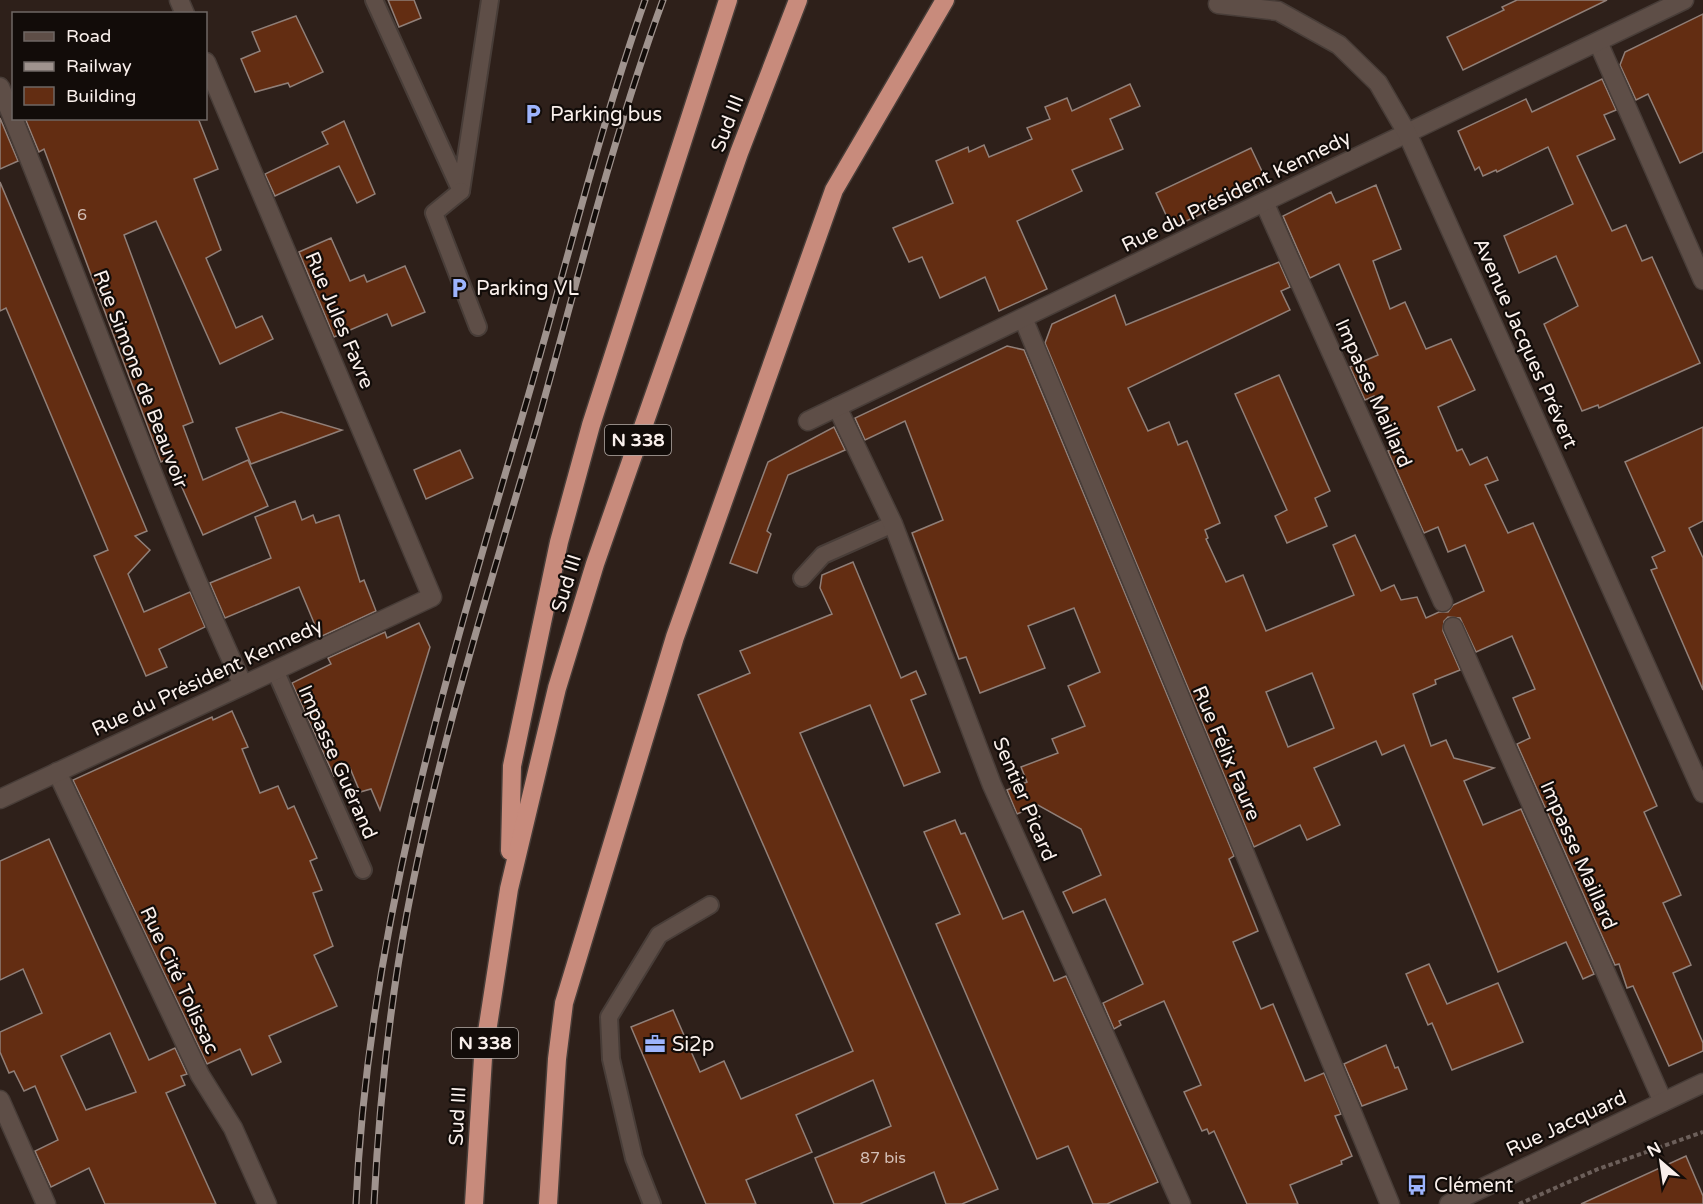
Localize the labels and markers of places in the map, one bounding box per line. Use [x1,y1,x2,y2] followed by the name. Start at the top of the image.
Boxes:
[521,102,545,126] parking icon: Parking bus
[550,103,662,127] place label: Parking bus
[447,276,471,300] parking icon: Parking VL
[476,277,580,301] place label: Parking VL
[643,1032,667,1056] office icon: Si2p
[672,1033,714,1057] place label: Si2p
[1405,1173,1429,1197] bus stop icon: Clément
[1434,1174,1514,1198] place label: Clément

